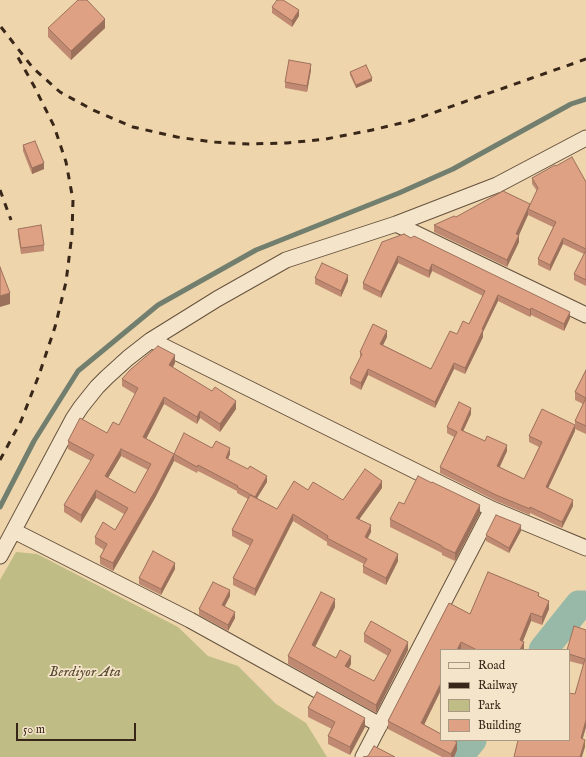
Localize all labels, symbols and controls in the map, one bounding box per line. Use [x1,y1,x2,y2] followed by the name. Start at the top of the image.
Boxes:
[440,649,570,741] legend
[478,658,505,673] text: Road
[49,664,121,682] park label: Berdiyor Ata
[478,678,517,693] text: Railway
[478,698,501,713] text: Park
[18,715,138,741] scale bar
[478,718,521,733] text: Building
[23,722,45,737] text: 50 m

